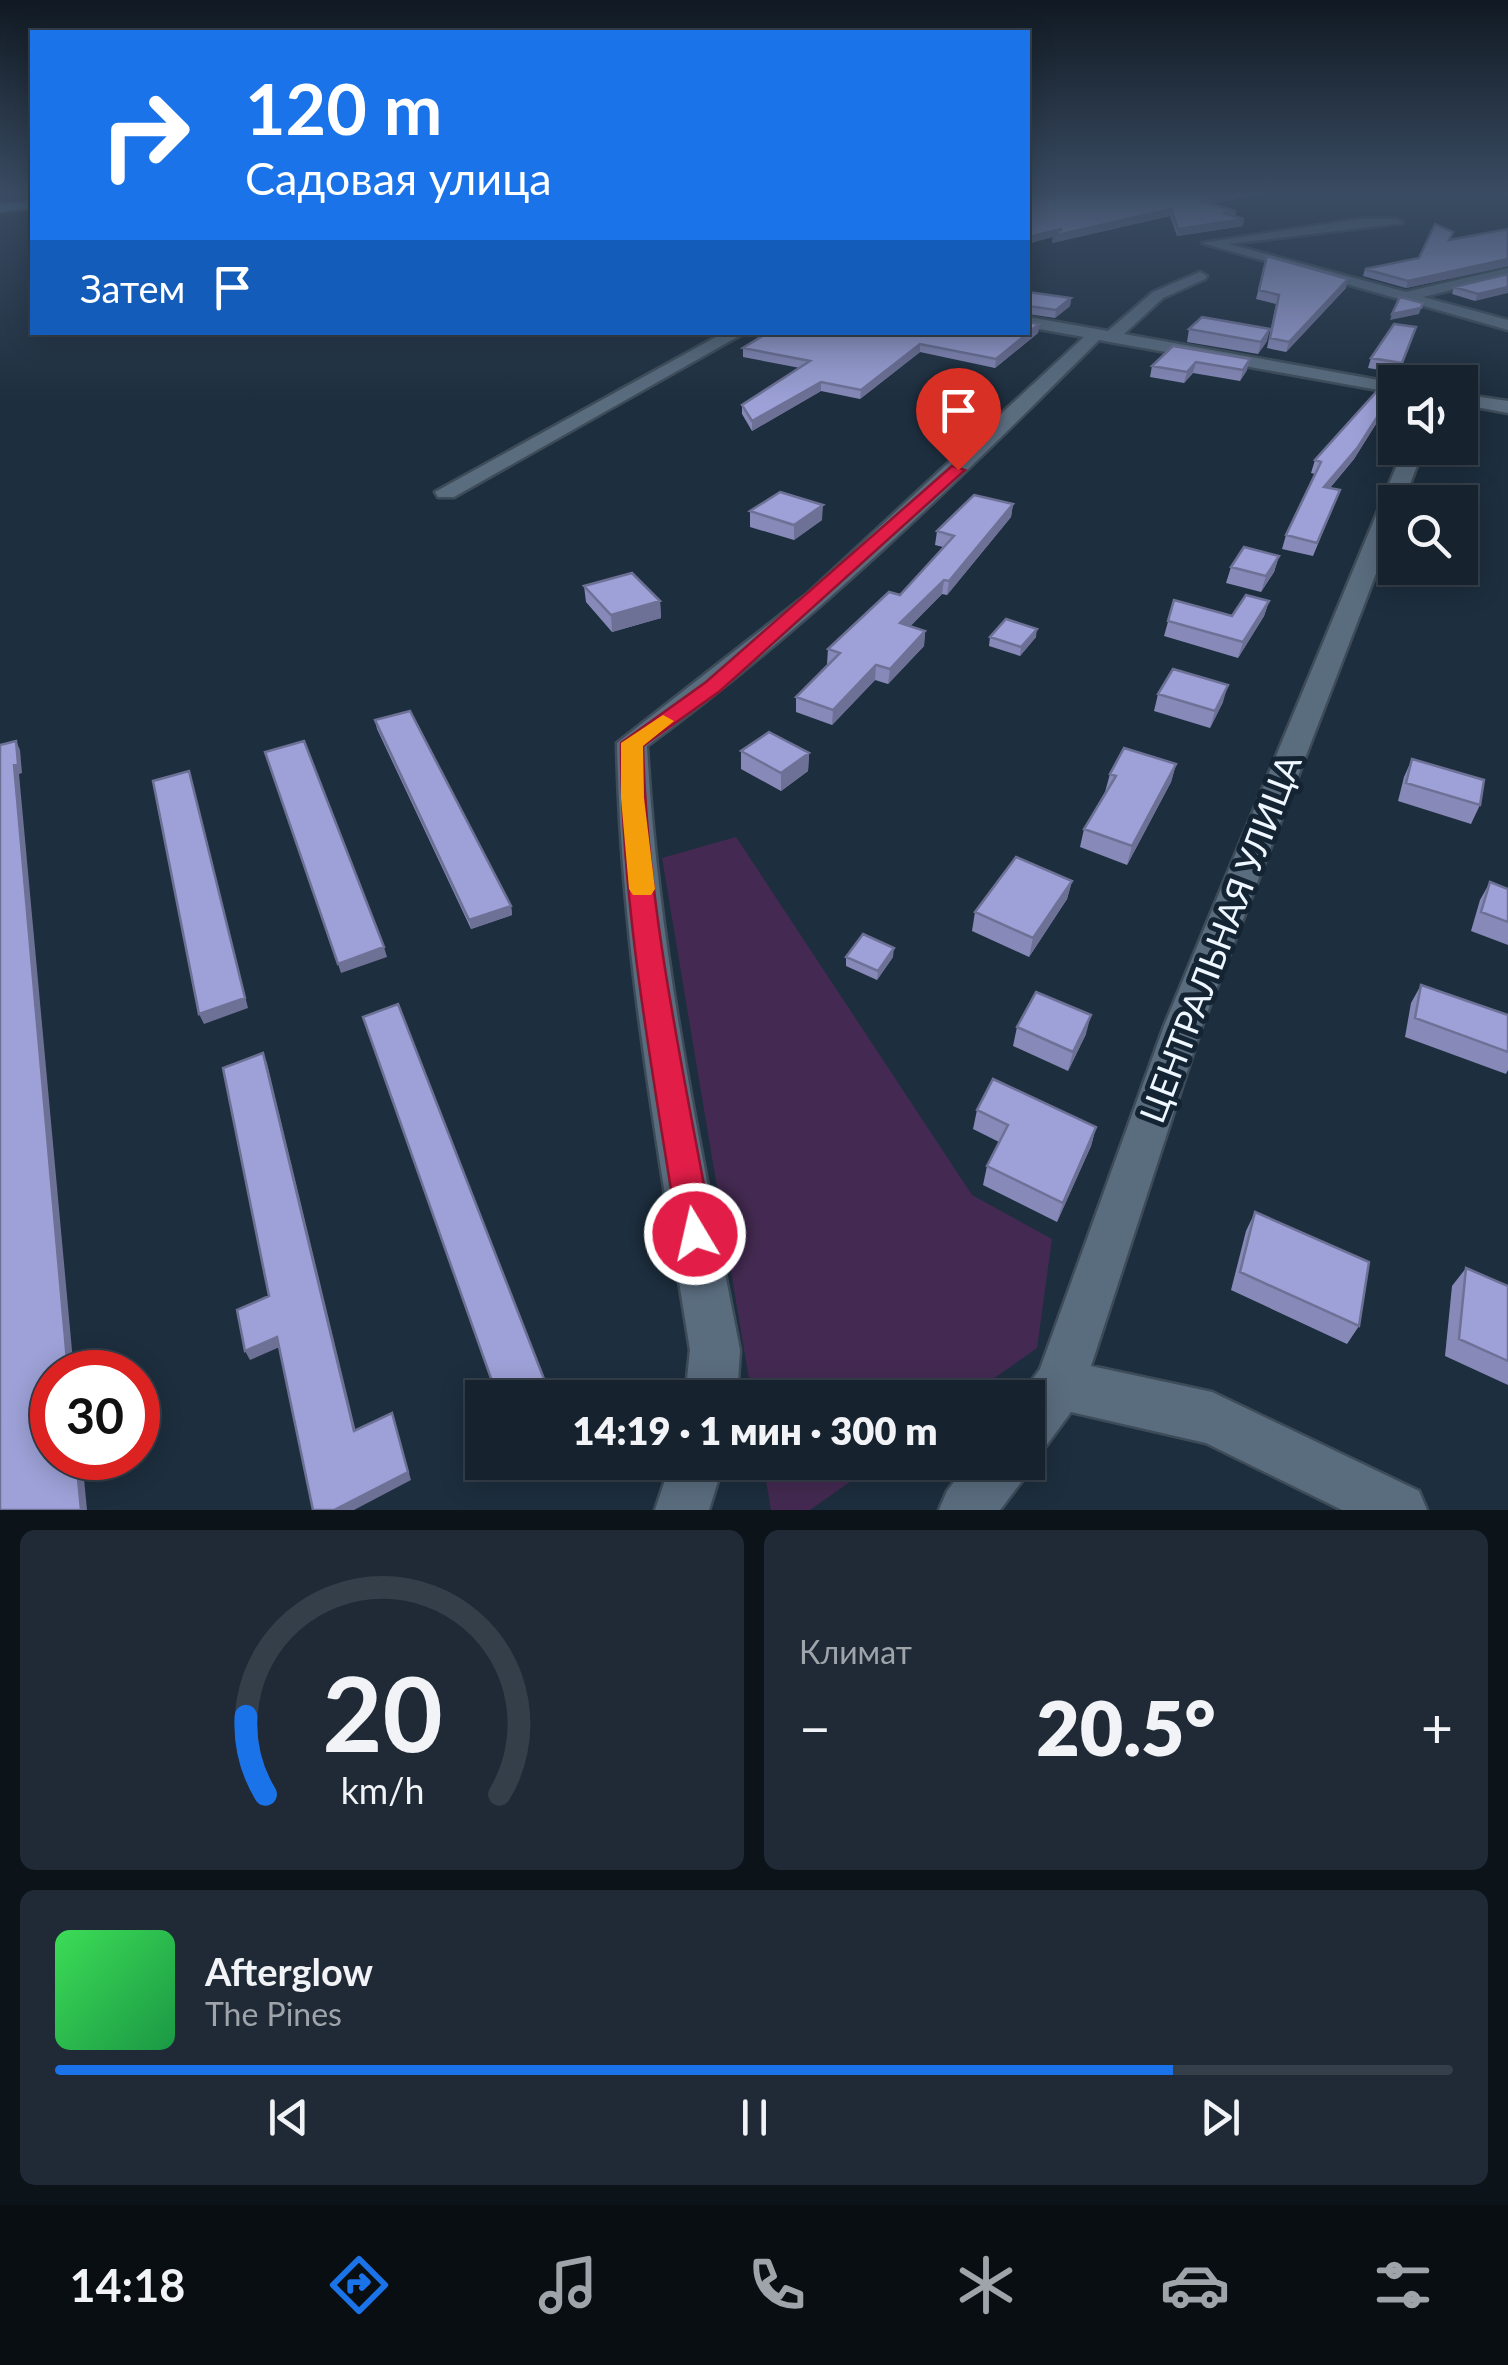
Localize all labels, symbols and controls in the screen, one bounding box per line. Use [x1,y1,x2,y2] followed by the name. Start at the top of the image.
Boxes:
[245,66,442,150] text: 120 m
[80,70,210,200] icon: right
[245,151,552,205] text: Садовая улица
[205,260,260,315] icon: arrive
[80,265,185,311] text: Затем
[1378,365,1478,585] map controls
[1378,365,1478,465] button: sound
[916,368,1001,471] pin
[931,383,986,438] icon: arrive
[1378,485,1478,585] button: search
[1130,748,1309,1128] street label: ЦЕНТРАЛЬНАЯ УЛИЦА
[643,1182,747,1286] position arrow
[30,1350,160,1480] speed limit sign: 30
[572,1407,938,1453] text: 14:19 · 1 мин · 300 m
[799,1632,912,1671] text: Климат
[322,1649,442,1774] text: 20
[1036,1682,1216,1772] text: 20.5°
[799,1694,831,1760] text: −
[1421,1694,1453,1760] text: +
[340,1769,424,1812] text: km/h
[205,1948,373,1994] text: Afterglow
[205,1994,342,2033] text: The Pines
[261,2090,316,2145] icon: previous
[727,2090,782,2145] icon: pause
[1193,2090,1248,2145] icon: next
[324,2250,394,2320] icon: directions
[533,2250,603,2320] icon: music
[742,2250,812,2320] icon: phone
[951,2250,1021,2320] icon: climate
[1160,2250,1230,2320] icon: car
[1368,2250,1438,2320] icon: filters
[69,2258,185,2312] text: 14:18

